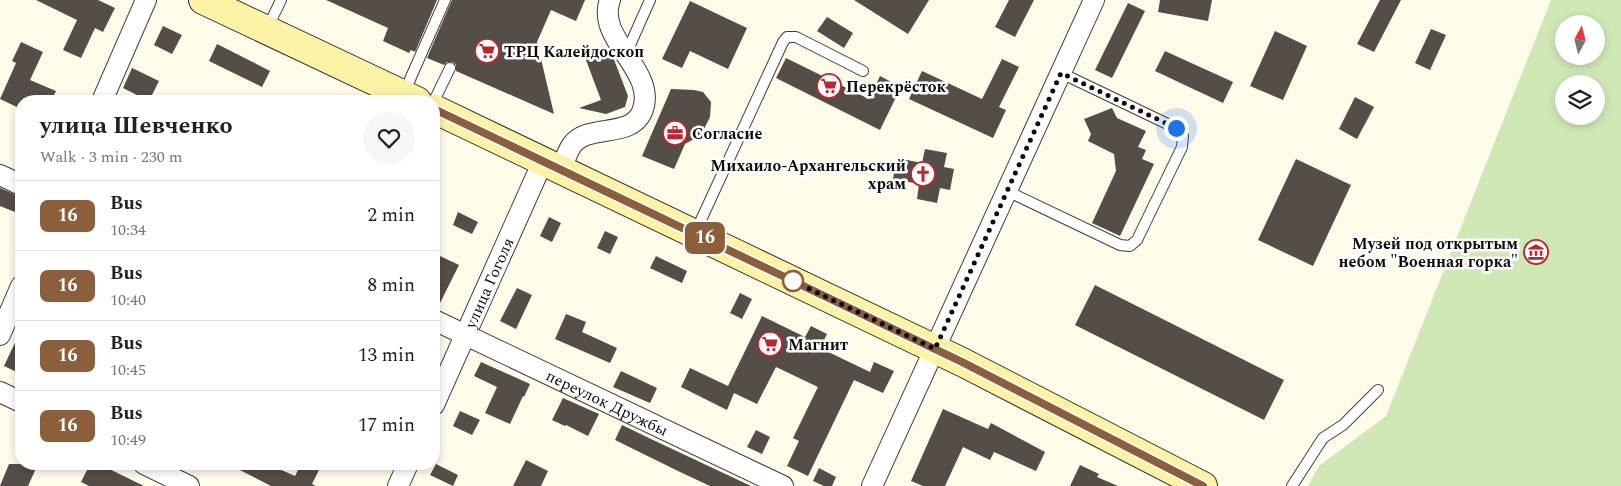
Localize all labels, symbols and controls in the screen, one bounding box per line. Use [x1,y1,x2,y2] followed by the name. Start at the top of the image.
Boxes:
[1555,15,1605,65] north arrow
[1555,15,1605,125] map controls
[474,38,500,64] supermarket icon: ТРЦ Калейдоскоп
[504,40,644,64] place label: ТРЦ Калейдоскоп
[816,73,842,99] supermarket icon: Перекрёсток
[846,75,947,99] place label: Перекрёсток
[1555,75,1605,125] button: layers
[40,108,233,144] text: улица Шевченко
[363,112,415,164] button: heart
[1164,116,1189,141] your location
[662,120,688,146] office icon: Согласие
[692,122,763,146] place label: Согласие
[40,145,183,169] text: Walk · 3 min · 230 m
[710,154,906,196] place label: Михаило-Архангельский храм
[910,161,936,187] church icon: Михаило-Архангельский храм
[110,189,143,218] text: Bus
[367,201,415,230] text: 2 min
[57,202,78,229] text: 16
[110,218,146,242] text: 10:34
[682,222,728,254] line badge: 16
[695,224,715,251] text: 16
[1339,232,1518,274] place label: Музей под открытым небом "Военная горка"
[458,234,520,333] street label: улица Гоголя
[1523,239,1549,265] museum icon: Музей под открытым небом "Военная горка"
[110,259,143,288] text: Bus
[782,270,804,292] unlabelled marker
[367,271,415,300] text: 8 min
[57,272,78,299] text: 16
[110,288,146,312] text: 10:40
[110,329,143,358] text: Bus
[757,331,783,357] supermarket icon: Магнит
[788,333,848,357] place label: Магнит
[358,341,415,370] text: 13 min
[57,342,78,369] text: 16
[110,358,146,382] text: 10:45
[542,364,672,443] street label: переулок Дружбы
[110,399,143,428] text: Bus
[358,411,415,440] text: 17 min
[57,412,78,439] text: 16
[110,428,146,452] text: 10:49

